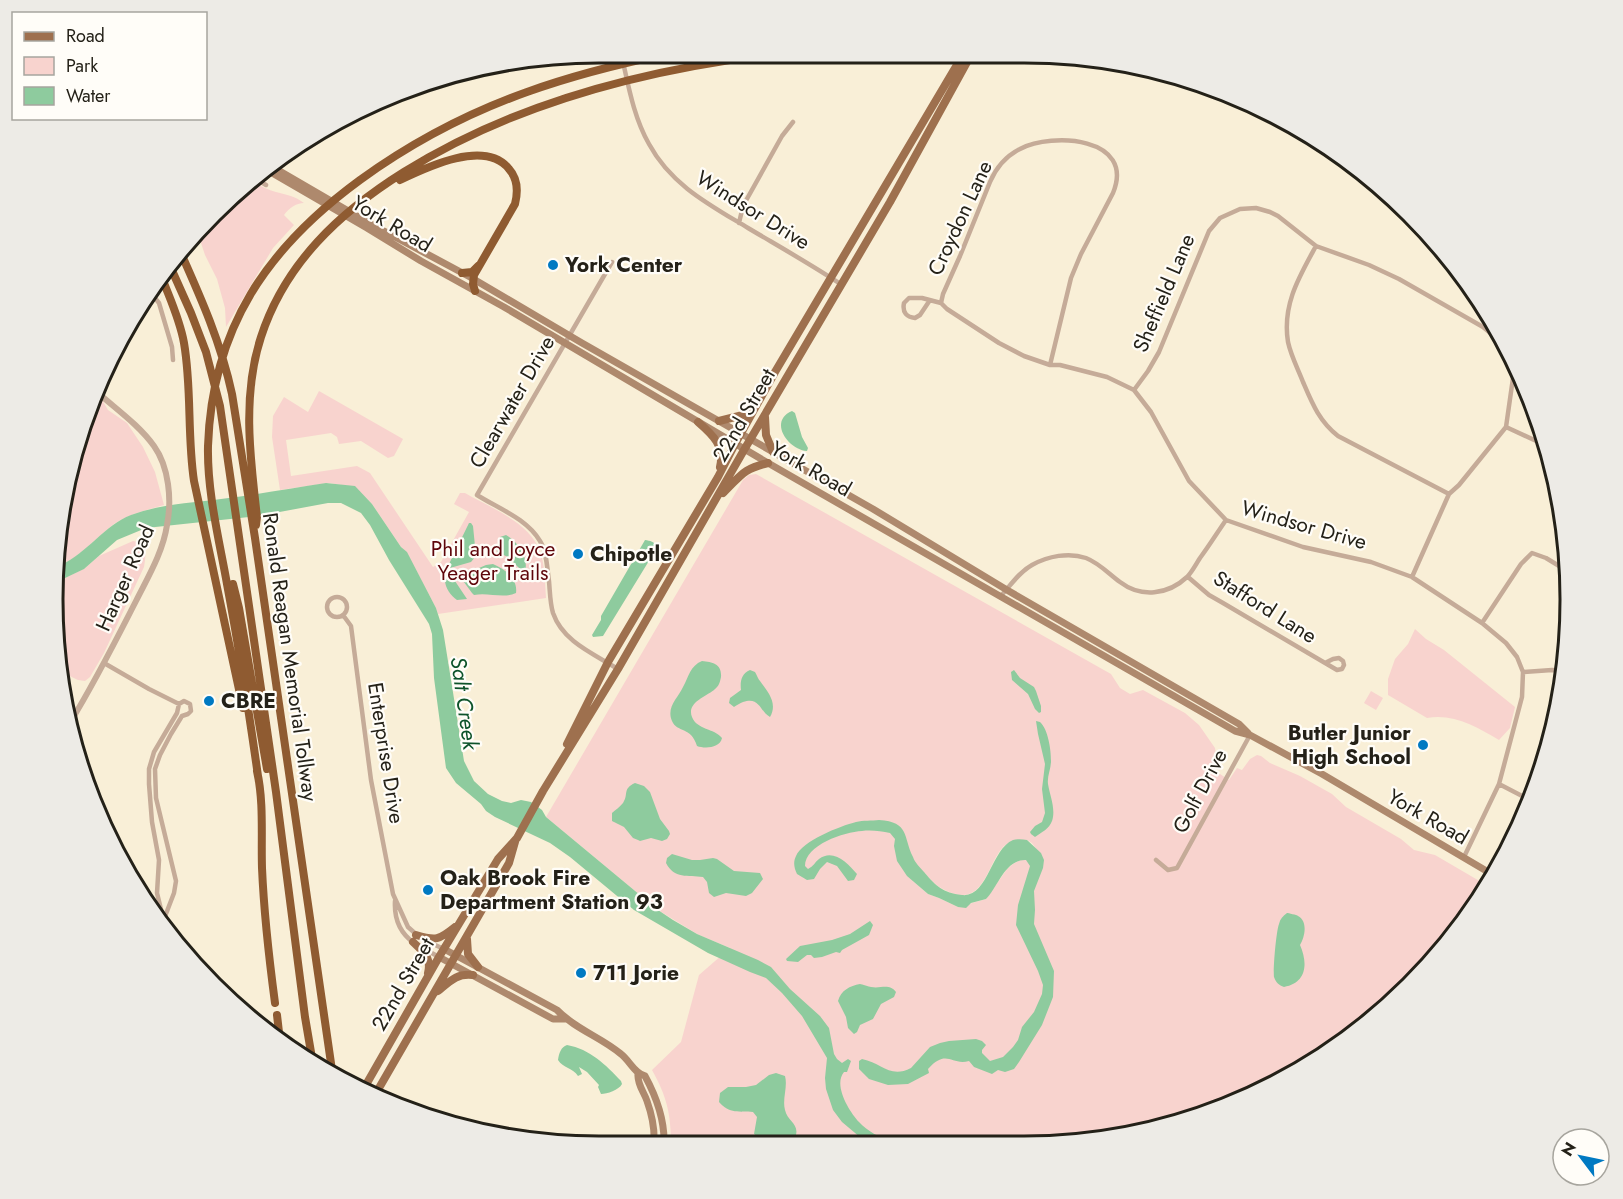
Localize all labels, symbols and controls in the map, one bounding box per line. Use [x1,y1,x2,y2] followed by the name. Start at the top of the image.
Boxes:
[12,12,207,120] legend
[66,23,105,49] text: Road
[66,53,98,79] text: Park
[66,83,111,109] text: Water
[920,155,1000,280] street label: Croydon Lane
[690,163,816,257] street label: Windsor Drive
[346,188,438,260] street label: York Road
[1126,229,1203,357] street label: Sheffield Lane
[564,250,683,280] place label: York Center
[546,258,560,272] marker: York Center
[462,330,562,474] street label: Clearwater Drive
[705,363,783,467] street label: 22nd Street
[765,434,857,504] street label: York Road
[1238,493,1370,557] street label: Windsor Drive
[255,511,325,804] street label: Ronald Reagan Memorial Tollway
[88,520,162,636] street label: Harger Road
[431,534,555,588] park label: Phil and Joyce Yeager Trails
[590,539,672,569] place label: Chipotle
[571,547,585,561] marker: Chipotle
[1207,563,1323,651] street label: Stafford Lane
[443,654,488,753] water label: Salt Creek
[360,680,412,826] street label: Enterprise Drive
[221,686,276,716] place label: CBRE
[202,694,216,708] marker: CBRE
[1288,718,1411,772] place label: Butler Junior High School
[1416,738,1430,752] marker: Butler Junior High School
[1165,743,1235,838] street label: Golf Drive
[1382,782,1474,852] street label: York Road
[440,863,663,917] place label: Oak Brook Fire Department Station 93
[421,883,435,897] marker: Oak Brook Fire Department Station 93
[364,932,442,1036] street label: 22nd Street
[593,958,679,988] place label: 711 Jorie
[574,966,588,980] marker: 711 Jorie
[1551,1127,1611,1187] north arrow
[1556,1138,1582,1161] text: N

